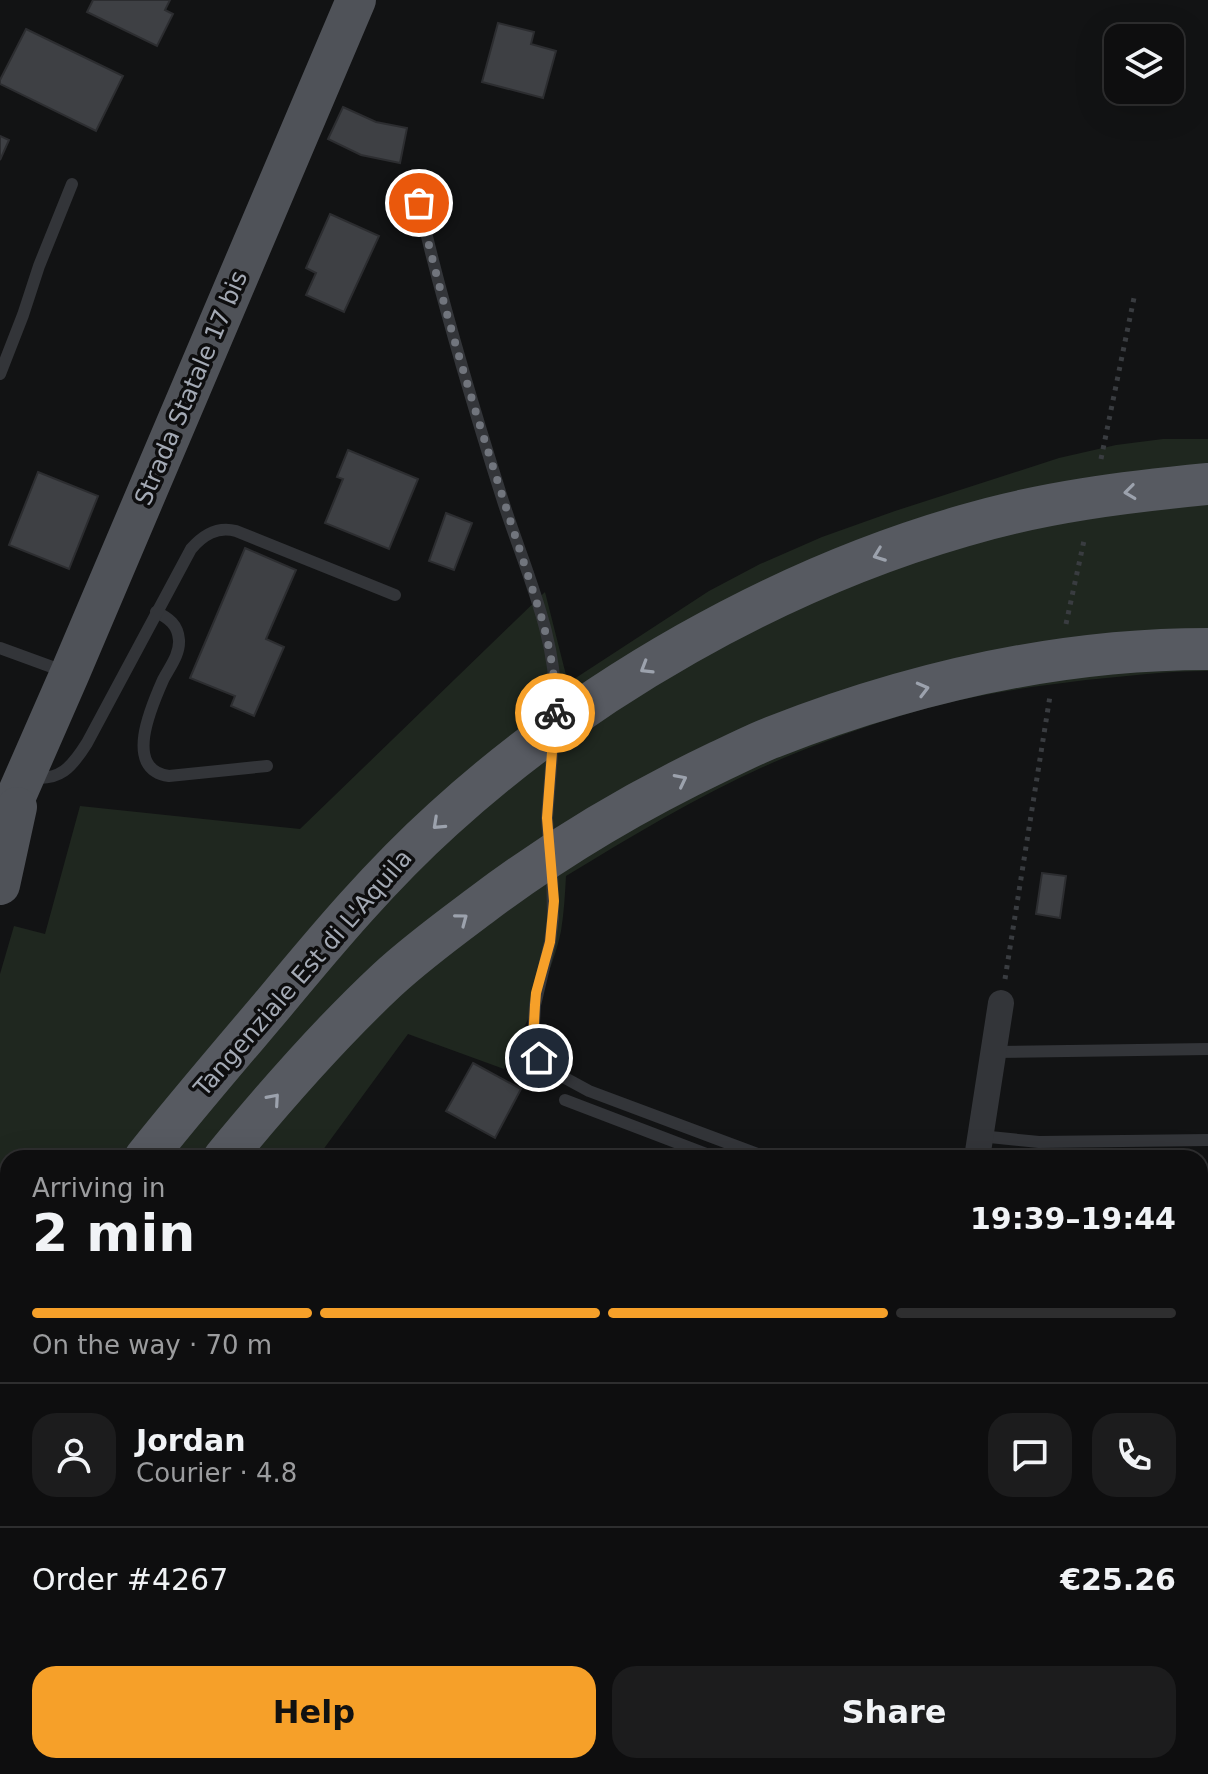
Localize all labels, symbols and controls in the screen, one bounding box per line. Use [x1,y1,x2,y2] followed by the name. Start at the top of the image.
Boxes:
[1104,24,1184,104] map controls
[1104,24,1184,104] button: layers
[385,169,453,237] pin
[397,181,441,225] icon: bag
[129,267,253,509] street label: Strada Statale 17 bis
[1124,483,1137,500] one-way arrow
[873,545,887,562] one-way arrow
[640,659,655,674] one-way arrow
[515,673,595,753] courier
[916,681,930,698] one-way arrow
[533,691,577,735] icon: bike
[673,775,687,790] one-way arrow
[433,815,447,829] one-way arrow
[188,844,418,1103] street label: Tangenziale Est di L'Aquila
[453,915,467,929] one-way arrow
[505,1024,573,1092] pin
[517,1036,561,1080] icon: home
[265,1093,279,1108] one-way arrow
[32,1173,166,1203] text: Arriving in
[970,1201,1176,1236] text: 19:39–19:44
[32,1203,195,1263] text: 2 min
[32,1330,272,1360] text: On the way · 70 m
[32,1413,116,1497] button: person
[988,1413,1072,1497] button: chat
[1092,1413,1176,1497] button: phone
[136,1423,246,1458] text: Jordan
[136,1458,297,1488] text: Courier · 4.8
[32,1562,228,1597] text: Order #4267
[1060,1562,1176,1597] text: €25.26
[32,1666,596,1758] button: Help
[612,1666,1176,1758] button: Share

